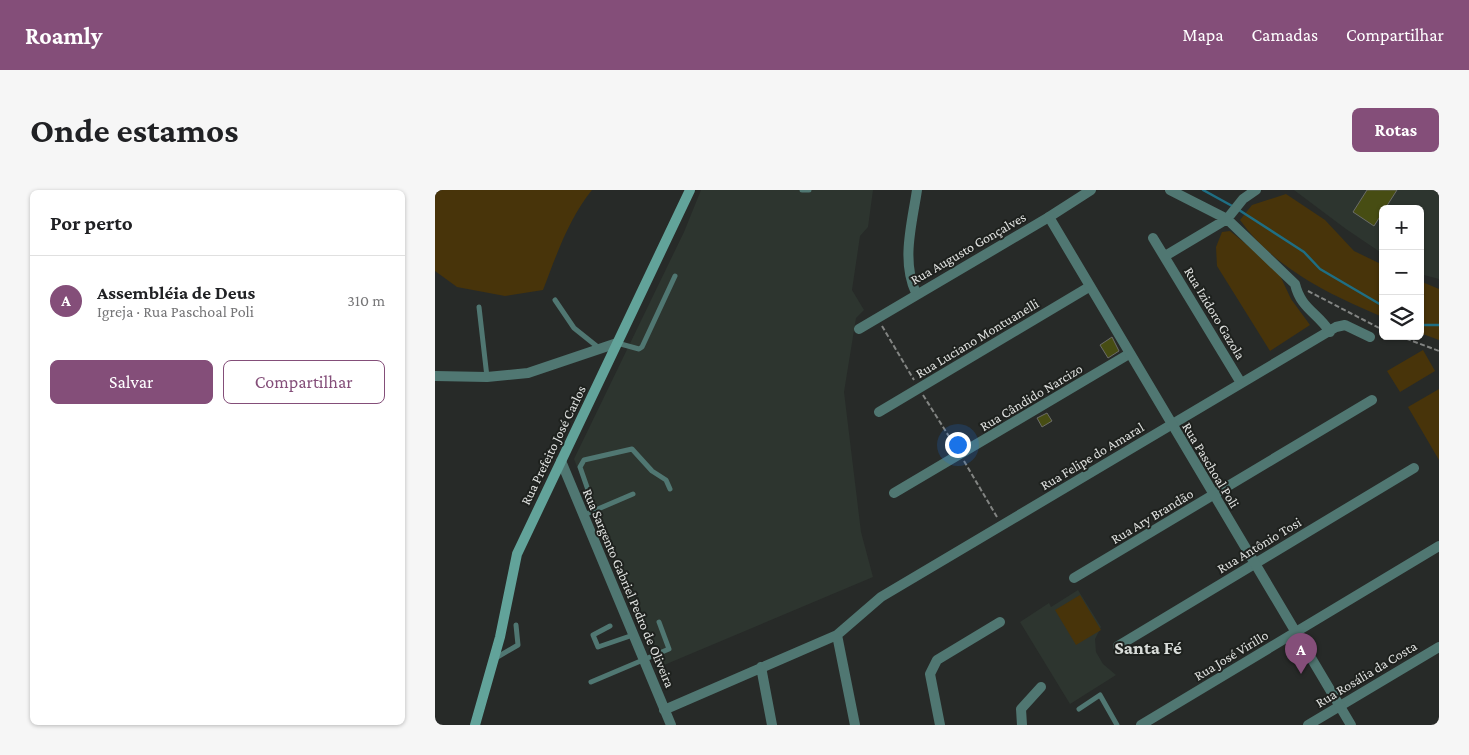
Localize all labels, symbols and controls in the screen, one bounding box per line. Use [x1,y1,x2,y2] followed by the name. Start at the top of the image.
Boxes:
[25,22,102,49] text: Roamly
[1183,25,1224,45] text: Mapa
[1252,25,1318,45] text: Camadas
[1346,25,1444,45] text: Compartilhar
[1352,108,1439,152] button: Rotas
[30,111,239,150] text: Onde estamos
[1379,205,1424,340] map controls
[1379,205,1424,250] button: +
[908,208,1028,288] street label: Rua Augusto Gonçalves
[50,211,133,235] text: Por perto
[1379,250,1424,295] button: −
[1181,264,1249,363] street label: Rua Izidoro Gazola
[97,282,255,303] text: Assembléia de Deus
[61,292,71,309] text: A
[347,292,385,309] text: 310 m
[913,295,1042,381] street label: Rua Luciano Montuanelli
[1379,295,1424,340] button: layers
[97,303,254,320] text: Igreja · Rua Paschoal Poli
[50,360,213,404] button: Salvar
[223,360,385,404] button: Compartilhar
[977,360,1085,434] street label: Rua Cândido Narcizo
[517,383,589,507] street label: Rua Prefeito José Carlos
[1037,419,1147,493] street label: Rua Felipe do Amaral
[1179,419,1243,511] street label: Rua Paschoal Poli
[945,432,971,458] your location
[1108,485,1196,547] street label: Rua Ary Brandão
[580,486,679,690] street label: Rua Sargento Gabriel Pedro de Oliveira
[1214,514,1304,576] street label: Rua Antônio Tosi
[1191,627,1271,683] street label: Rua José Virillo
[1285,633,1317,674] pin: A
[1114,637,1182,658] district label: Santa Fé
[1312,637,1420,711] street label: Rua Rosália da Costa

